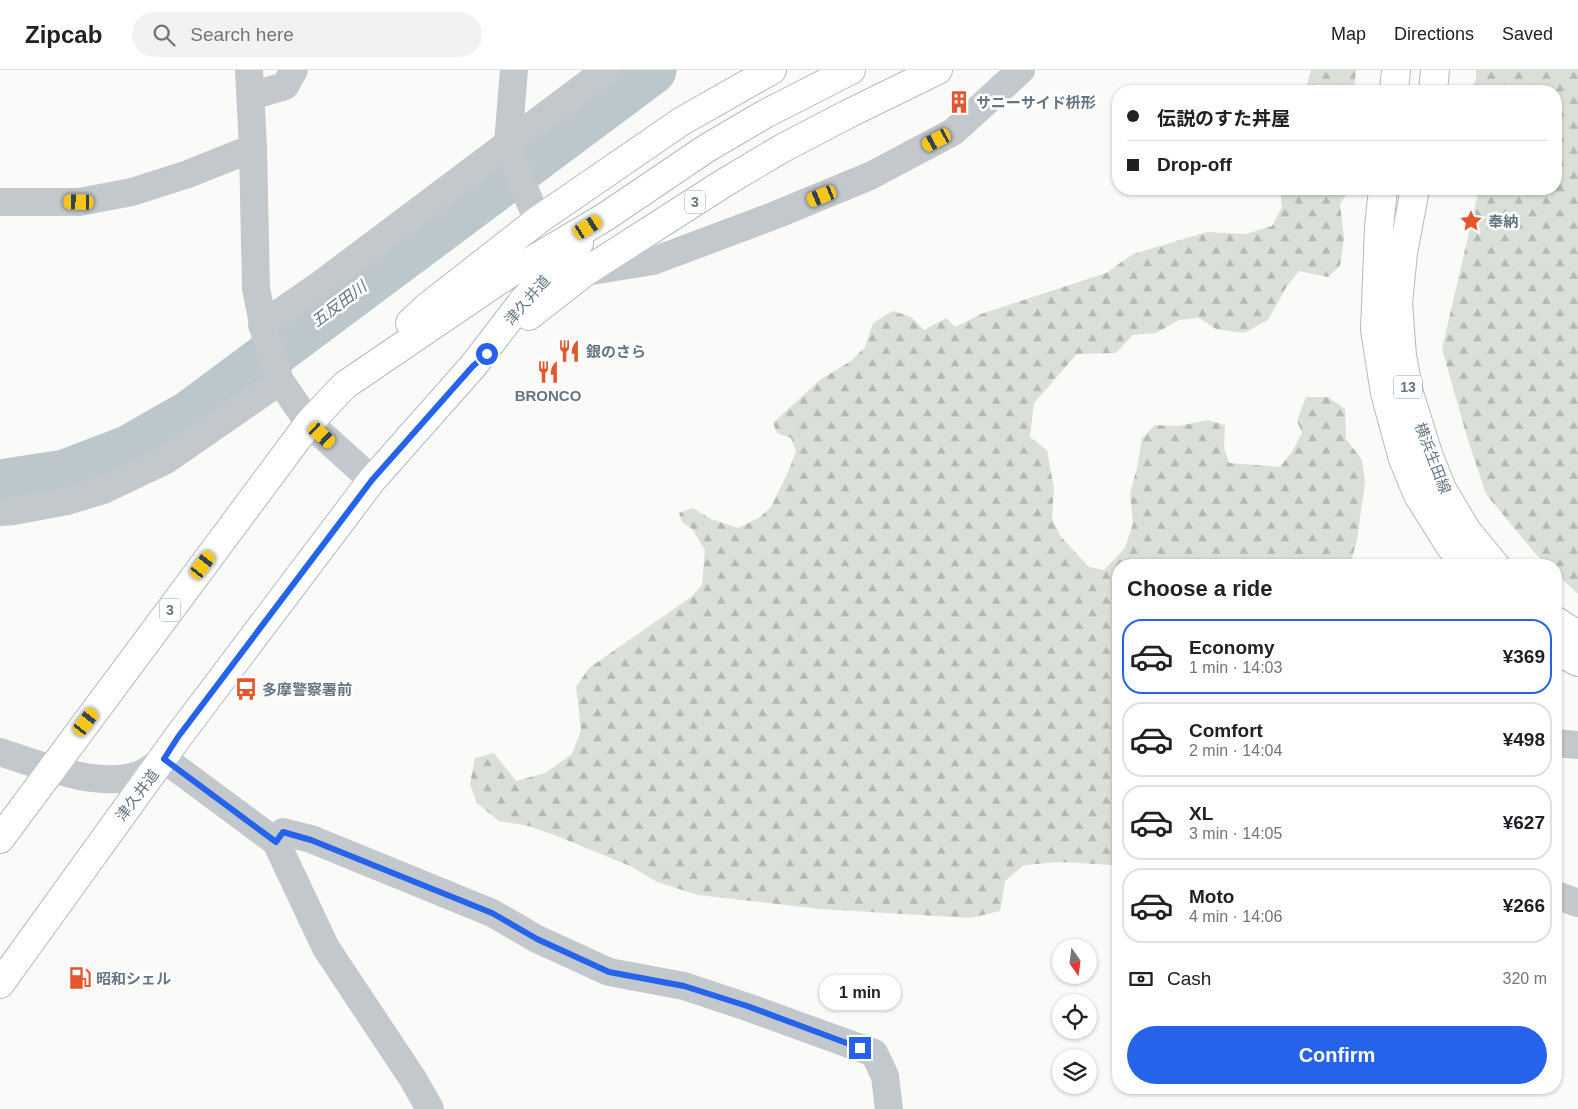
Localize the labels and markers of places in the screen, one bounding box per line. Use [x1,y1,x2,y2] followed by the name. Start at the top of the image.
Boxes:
[946,89,972,115] building icon: サニーサイド枡形
[976,94,1096,111] place label: サニーサイド枡形
[1458,208,1484,234] place icon: 奉納
[1488,213,1518,230] place label: 奉納
[556,338,582,364] restaurant icon: 銀のさら
[586,343,646,360] place label: 銀のさら
[535,359,561,385] restaurant icon: BRONCO
[515,387,582,404] place label: BRONCO
[233,676,259,702] bus stop icon: 多摩警察署前
[262,681,352,698] place label: 多摩警察署前
[67,965,93,991] fuel station icon: 昭和シェル
[96,970,171,987] place label: 昭和シェル

